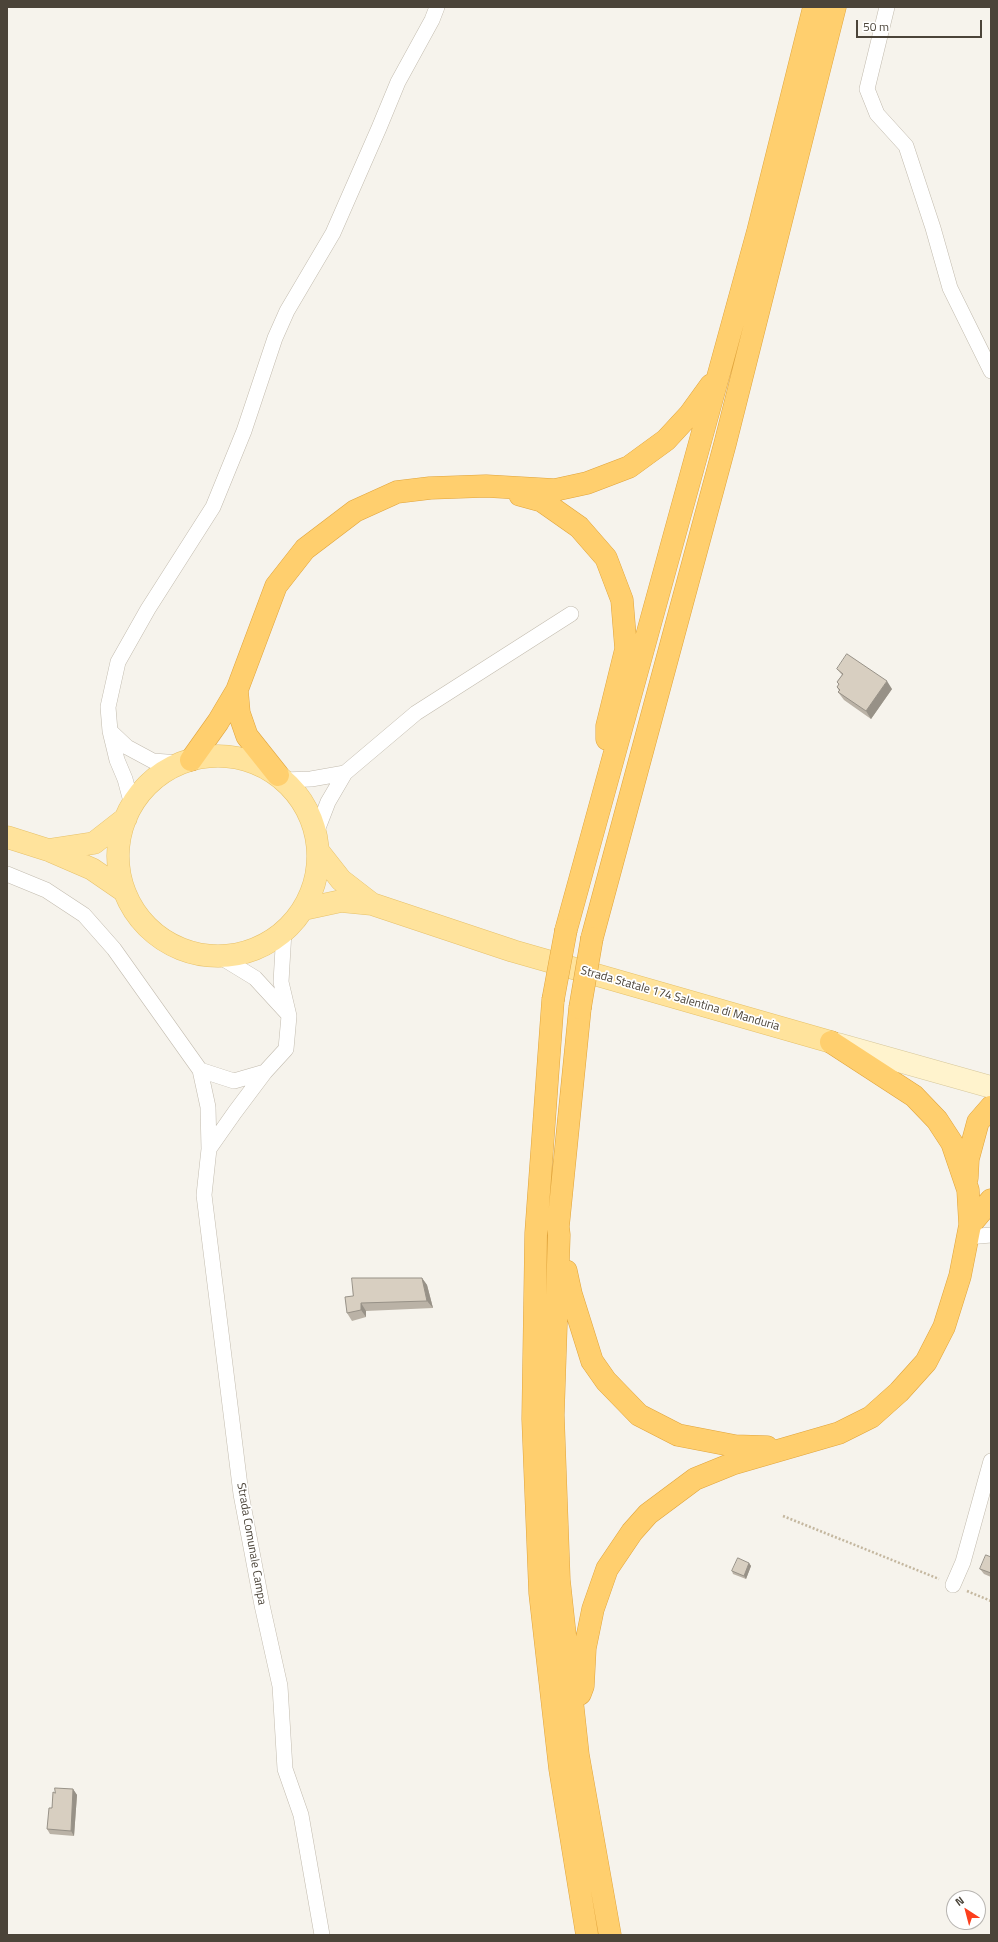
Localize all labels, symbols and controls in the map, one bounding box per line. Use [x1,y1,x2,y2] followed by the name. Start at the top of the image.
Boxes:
[858,12,984,38] scale bar
[863,17,889,36] text: 50 m
[579,964,781,1034] street label: Strada Statale 174 Salentina di Manduria
[233,1482,269,1606] street label: Strada Comunale Campa
[946,1890,986,1930] north arrow
[952,1892,967,1910] text: N

